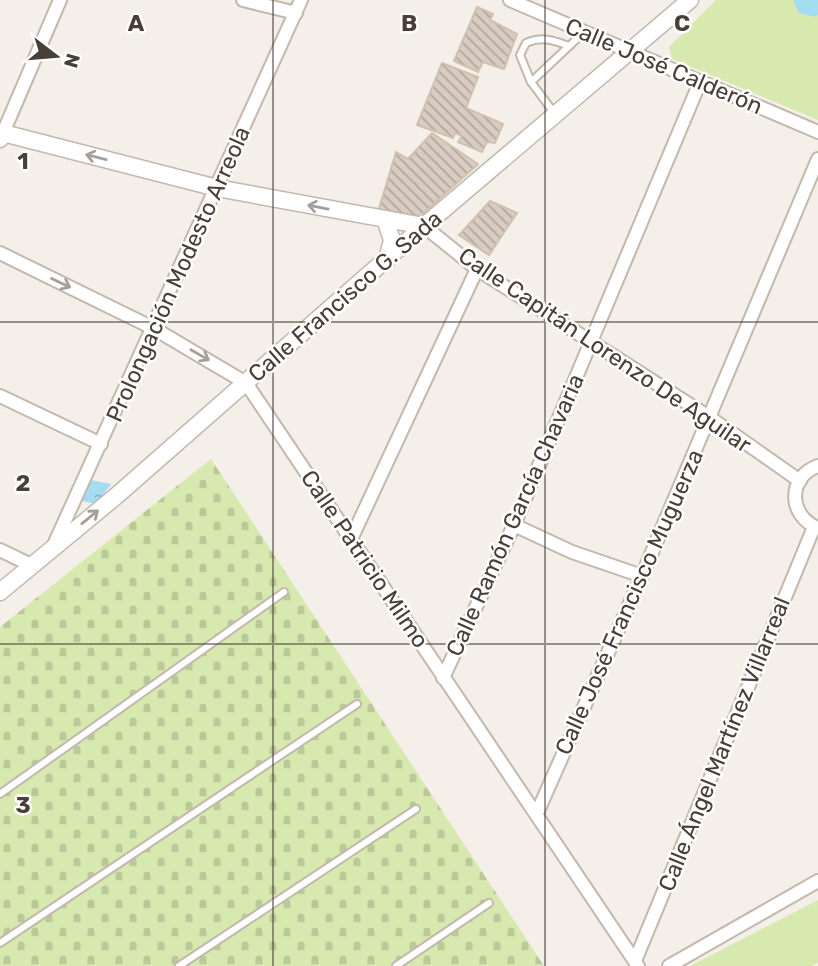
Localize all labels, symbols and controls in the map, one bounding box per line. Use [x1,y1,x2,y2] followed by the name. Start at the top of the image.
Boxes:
[128,9,145,37] text: A
[401,9,417,37] text: B
[561,12,767,120] street label: Calle José Calderón
[21,21,91,91] north arrow
[59,51,85,70] text: N
[100,122,256,426] street label: Prolongación Modesto Arreola
[17,147,29,175] text: 1
[85,150,108,163] one-way arrow
[307,199,330,213] one-way arrow
[242,204,448,388] street label: Calle Francisco G. Sada
[453,241,757,459] street label: Calle Capitán Lorenzo De Aguilar
[50,277,71,290] one-way arrow
[189,348,209,362] one-way arrow
[440,370,590,660] street label: Calle Ramón García Chavaria
[549,445,709,759] street label: Calle José Francisco Muguerza
[295,465,435,653] street label: Calle Patricio Milmo
[16,469,30,497] text: 2
[81,510,99,525] one-way arrow
[652,593,796,895] street label: Calle Ángel Martínez Villarreal
[15,791,31,819] text: 3

